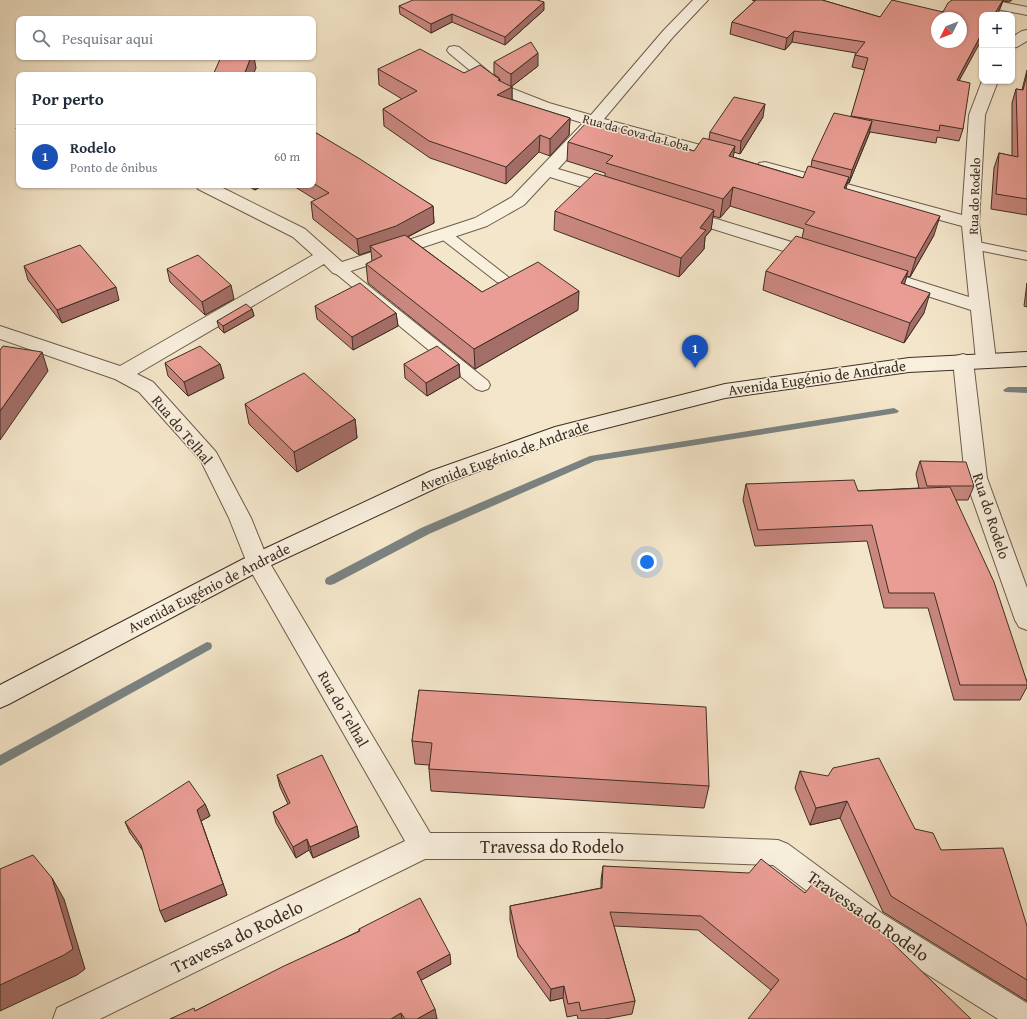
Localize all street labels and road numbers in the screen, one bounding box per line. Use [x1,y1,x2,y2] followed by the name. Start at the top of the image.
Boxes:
[580,109,692,156] street label: Rua da Cova da Loba
[964,157,985,235] street label: Rua do Rodelo
[727,355,907,400] street label: Avenida Eugénio de Andrade
[147,390,218,469] street label: Rua do Telhal
[416,415,592,496] street label: Avenida Eugénio de Andrade
[968,470,1015,562] street label: Rua do Rodelo
[124,537,293,638] street label: Avenida Eugénio de Andrade
[313,667,374,751] street label: Rua do Telhal
[480,833,624,860] street label: Travessa do Rodelo
[802,863,935,968] street label: Travessa do Rodelo
[166,893,307,980] street label: Travessa do Rodelo

